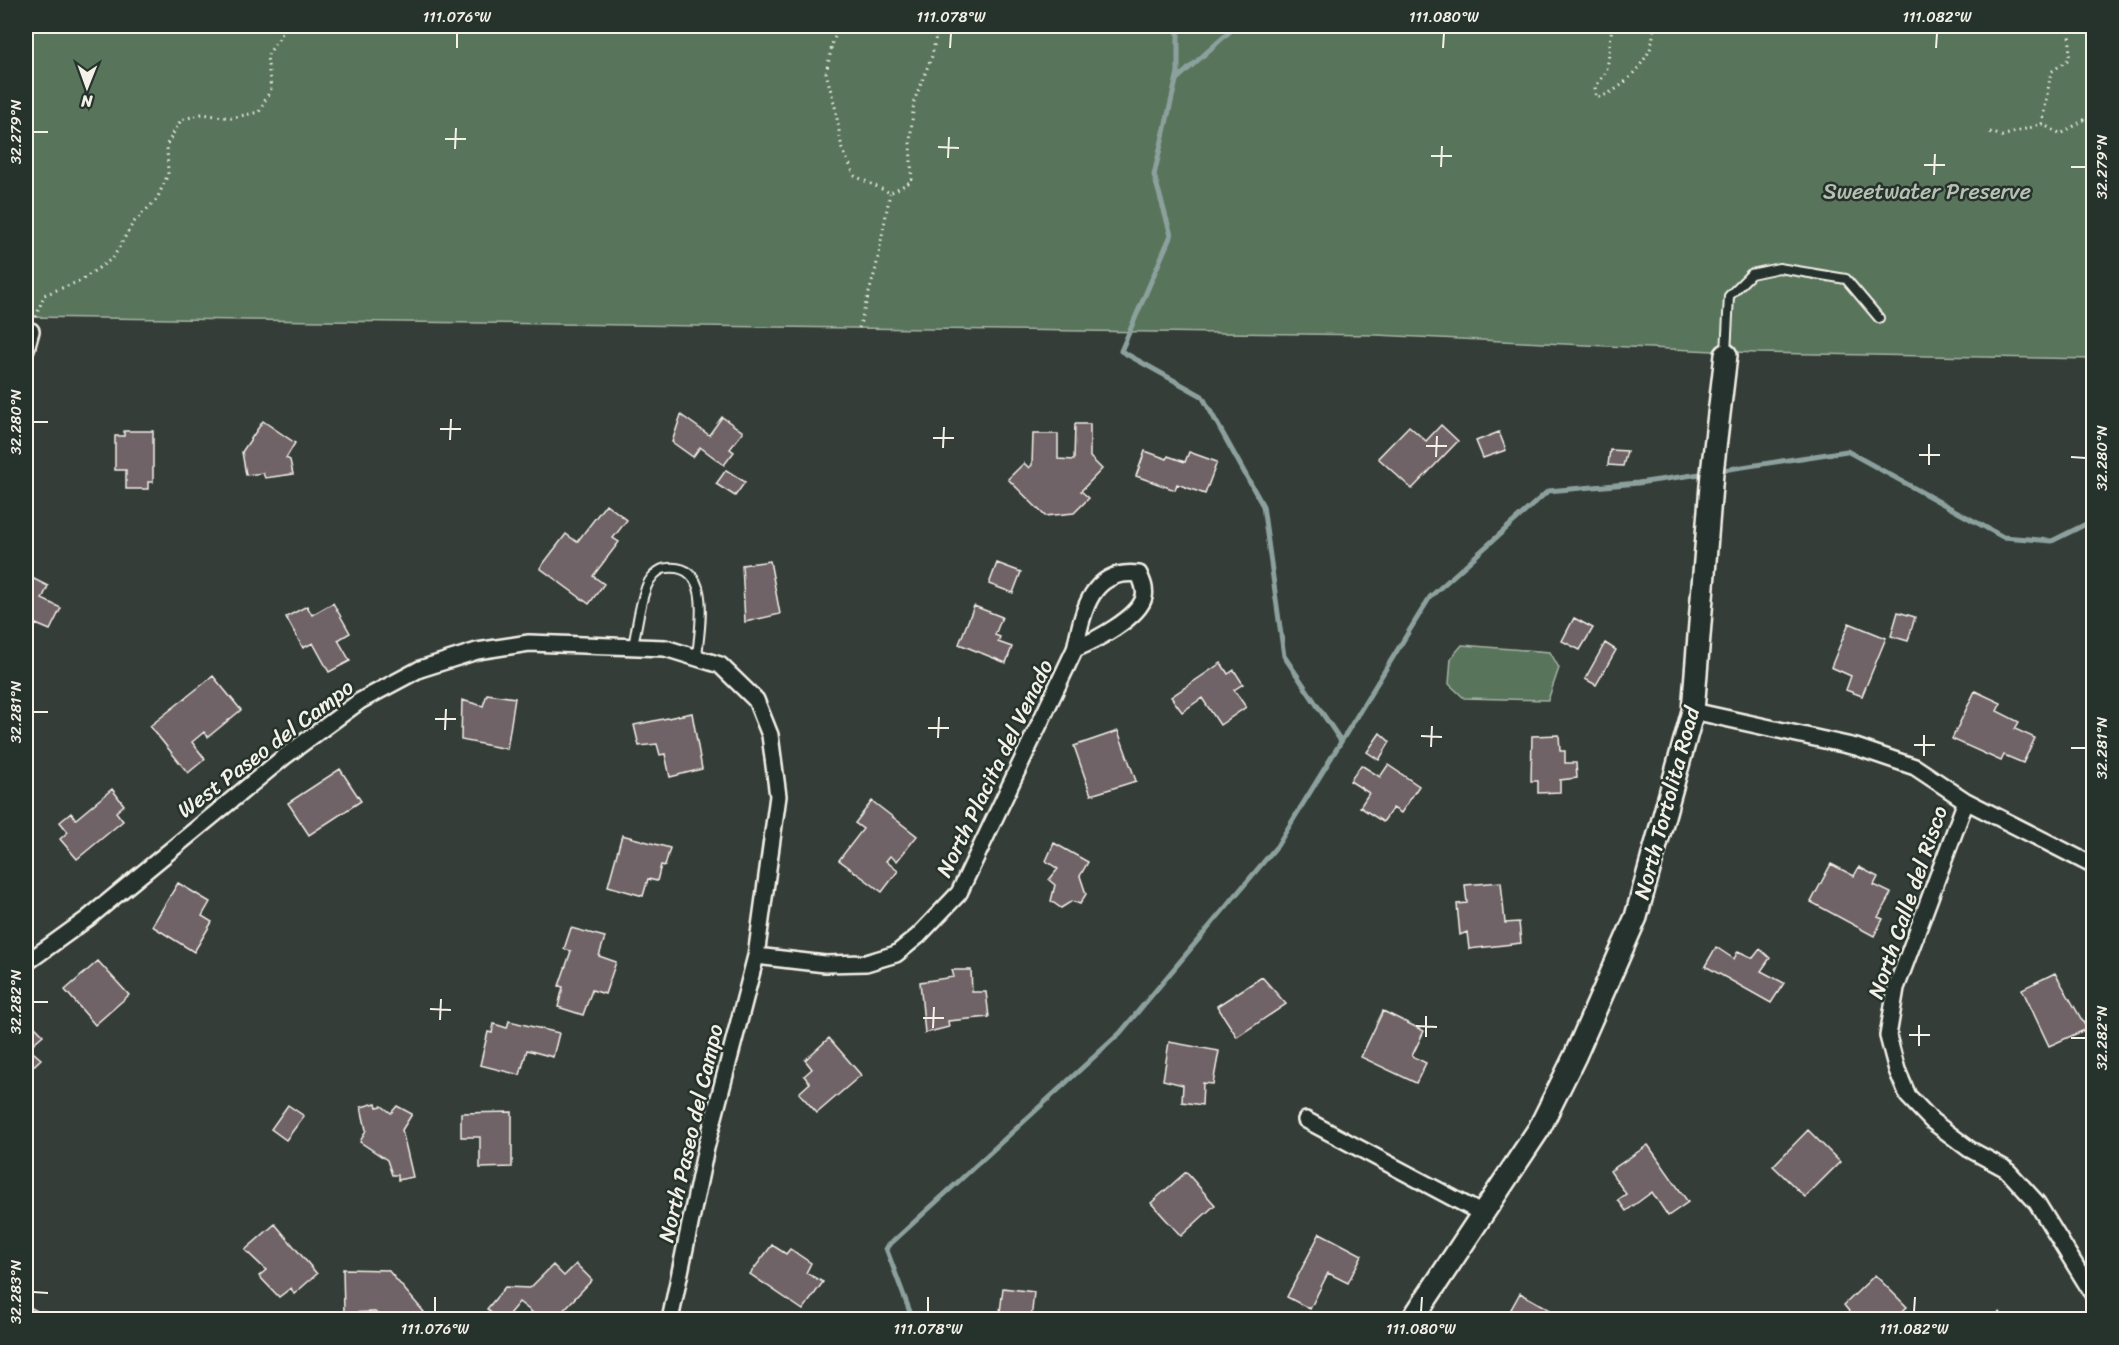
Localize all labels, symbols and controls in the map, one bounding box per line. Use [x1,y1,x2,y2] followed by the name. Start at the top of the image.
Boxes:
[423,4,492,30] text: 111.076°W
[917,4,986,30] text: 111.078°W
[1409,4,1479,30] text: 111.080°W
[1902,4,1972,30] text: 111.082°W
[57,57,117,117] north arrow
[80,87,94,116] text: N
[3,99,29,164] text: 32.279°N
[2089,134,2115,199] text: 32.279°N
[1823,172,2031,211] park label: Sweetwater Preserve
[3,389,29,455] text: 32.280°N
[2089,425,2115,491] text: 32.280°N
[925,652,1064,884] street label: North Placita del Venado
[168,669,362,828] street label: West Paseo del Campo
[3,680,29,743] text: 32.281°N
[1622,701,1711,904] street label: North Tortolita Road
[2089,716,2115,779] text: 32.281°N
[1856,800,1959,1004] street label: North Calle del Risco
[3,969,29,1034] text: 32.282°N
[2089,1005,2115,1070] text: 32.282°N
[646,1020,735,1246] street label: North Paseo del Campo
[3,1259,29,1324] text: 32.283°N
[401,1316,470,1342] text: 111.076°W
[894,1316,963,1342] text: 111.078°W
[1386,1316,1456,1342] text: 111.080°W
[1879,1316,1949,1342] text: 111.082°W

